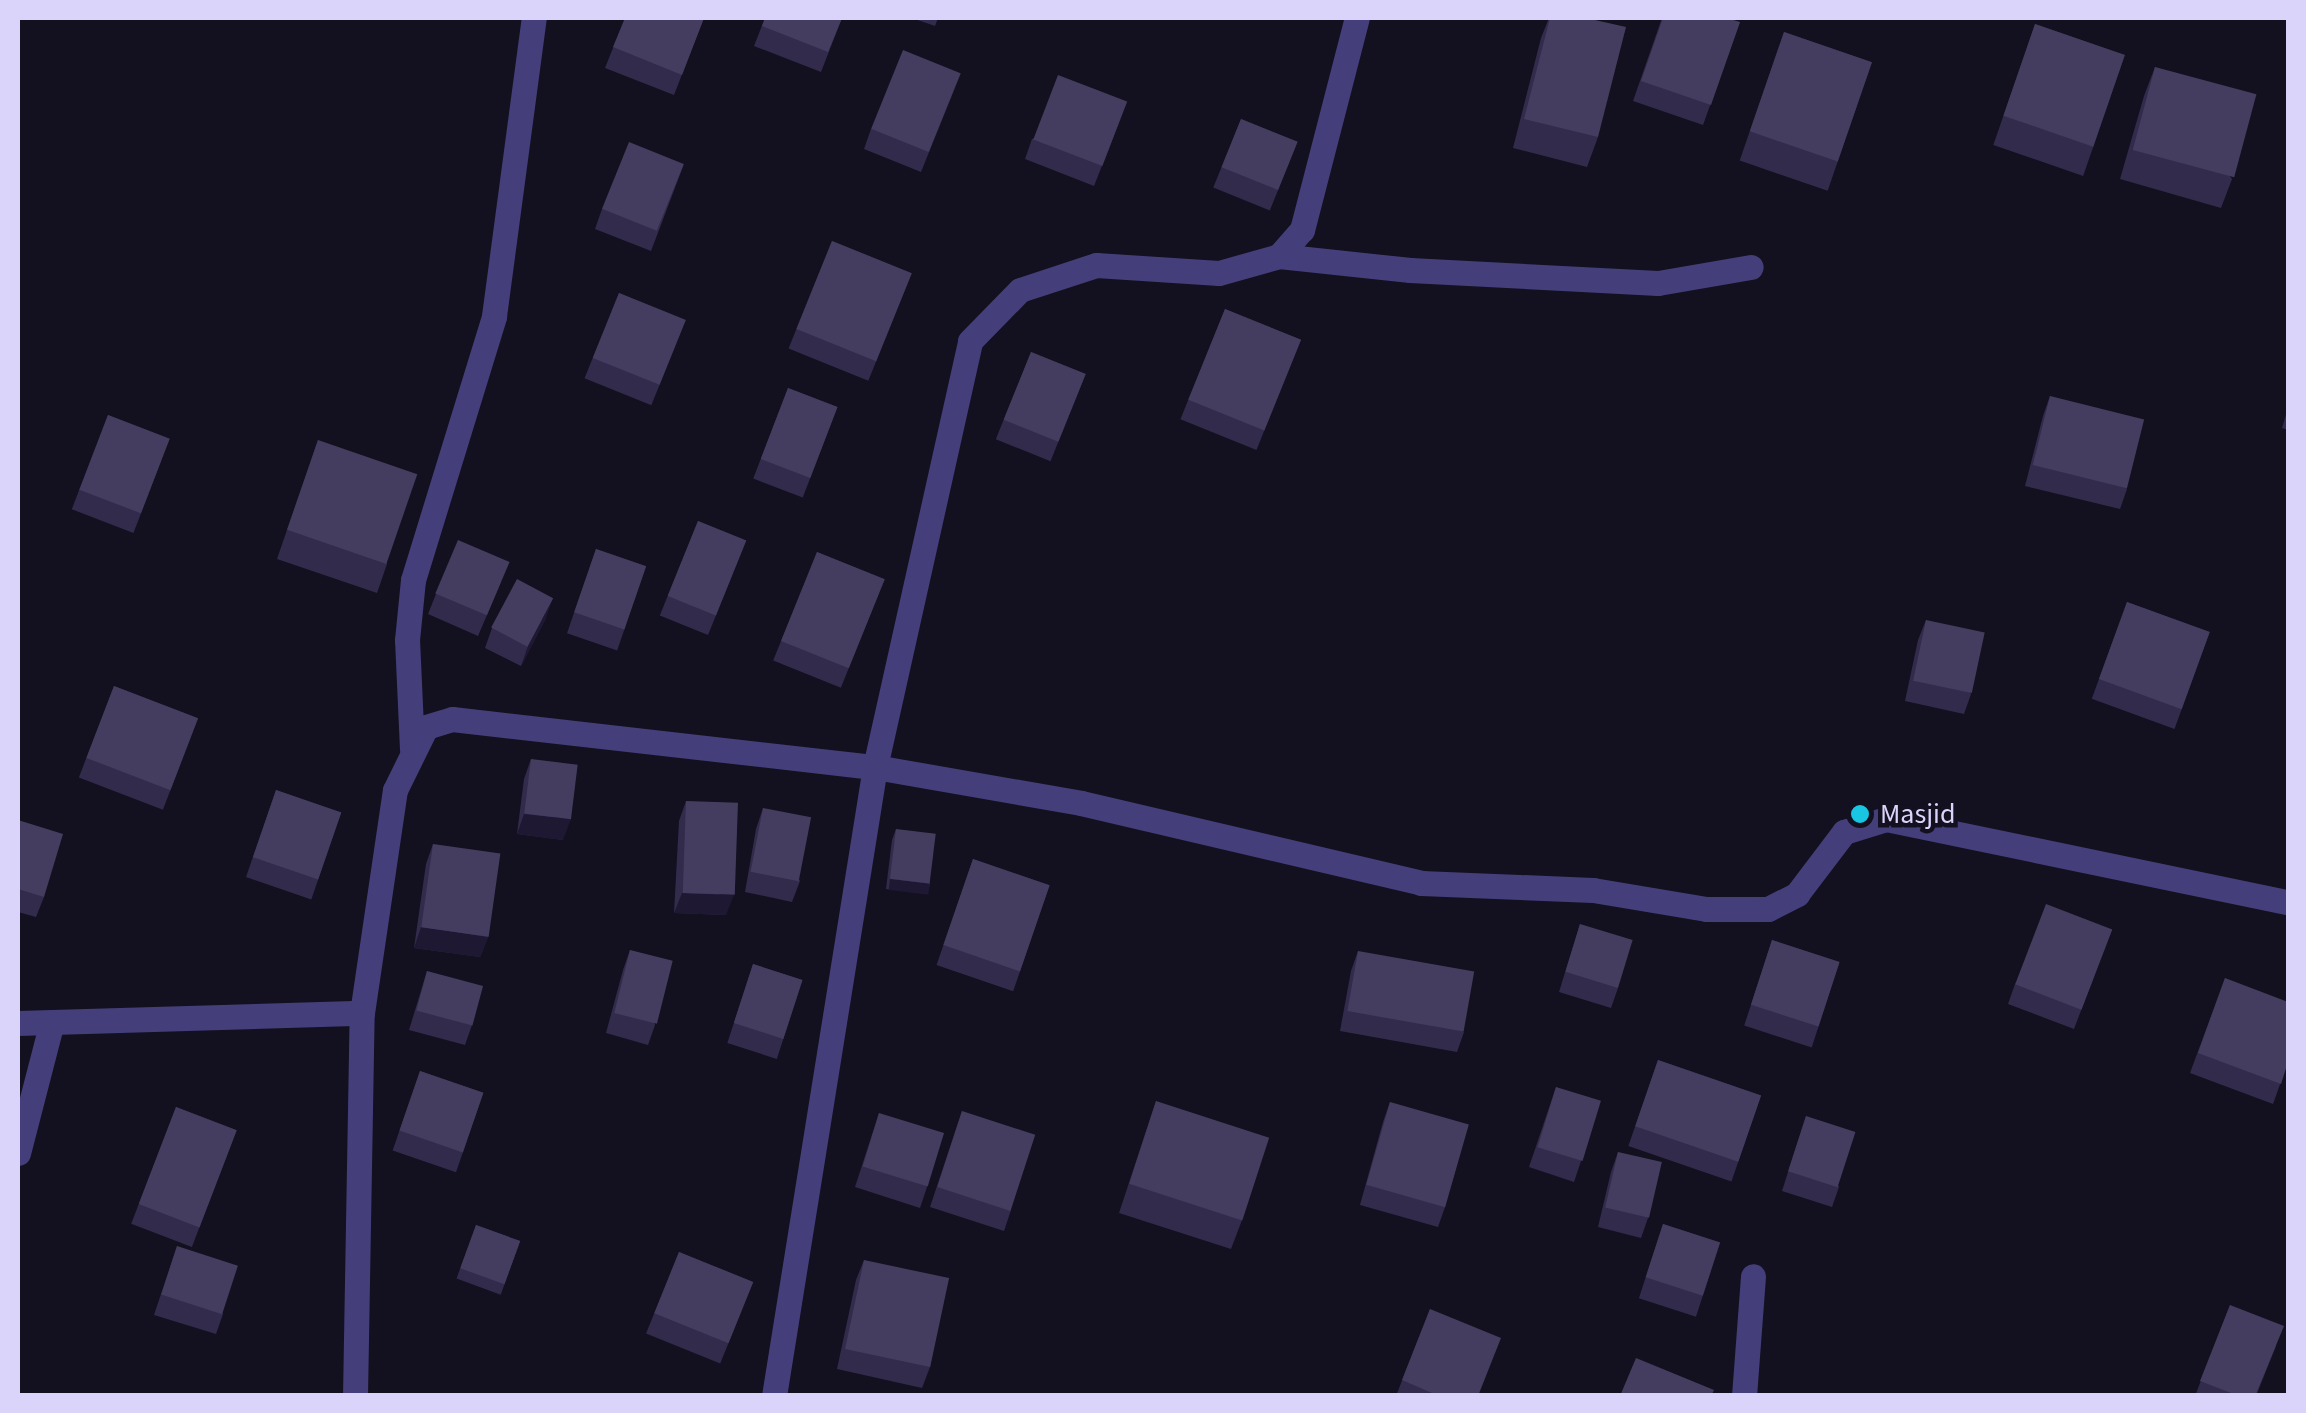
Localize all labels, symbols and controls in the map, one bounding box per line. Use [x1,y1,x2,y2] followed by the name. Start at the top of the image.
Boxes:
[1880,797,1956,831] place label: Masjid
[1849,803,1871,825] marker: Masjid

